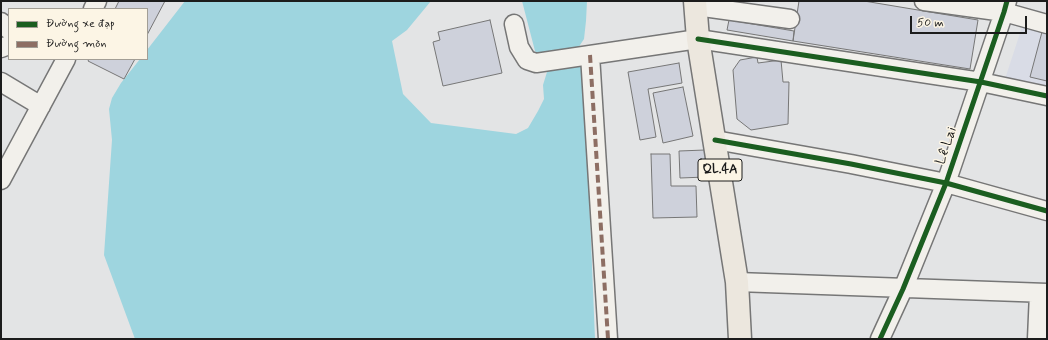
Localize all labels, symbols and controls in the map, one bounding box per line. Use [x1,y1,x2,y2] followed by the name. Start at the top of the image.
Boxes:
[8,8,148,60] legend
[912,8,1029,34] scale bar
[917,15,944,31] text: 50 m
[46,16,115,32] text: Đường xe đạp
[46,36,107,52] text: Đường mòn
[933,125,961,167] street label: Lê Lai
[698,159,742,181] road number: QL.4A

